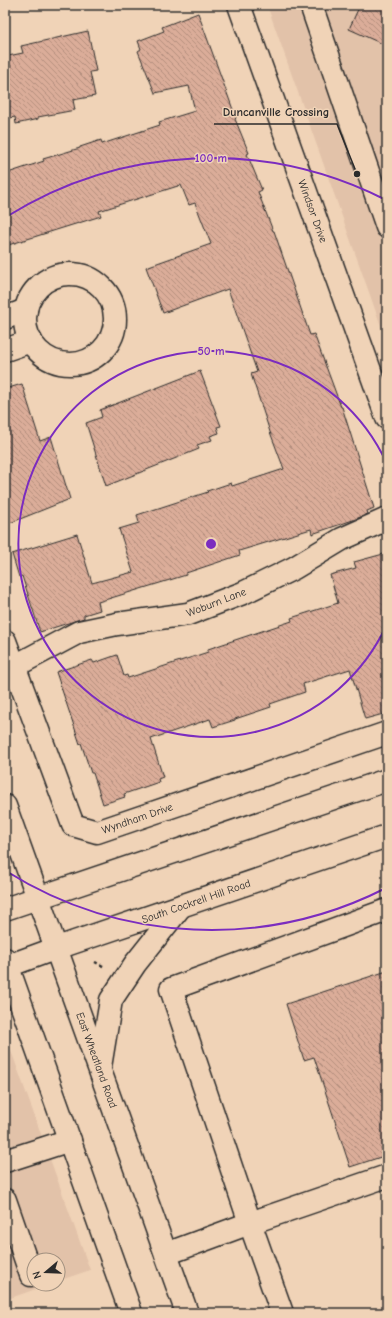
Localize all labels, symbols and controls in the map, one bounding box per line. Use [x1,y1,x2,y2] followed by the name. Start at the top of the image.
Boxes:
[214,100,337,124] callout: Duncanville Crossing
[223,105,329,119] text: Duncanville Crossing
[195,151,227,165] text: 100 m
[295,178,330,245] street label: Windsor Drive
[197,344,225,358] text: 50 m
[204,537,218,551] centre of rings
[184,585,248,620] street label: Woburn Lane
[100,800,175,837] street label: Wyndham Drive
[140,877,252,926] street label: South Cockrell Hill Road
[73,1011,120,1110] street label: East Wheatland Road
[26,1252,66,1292] north arrow
[30,1270,44,1281] text: N

